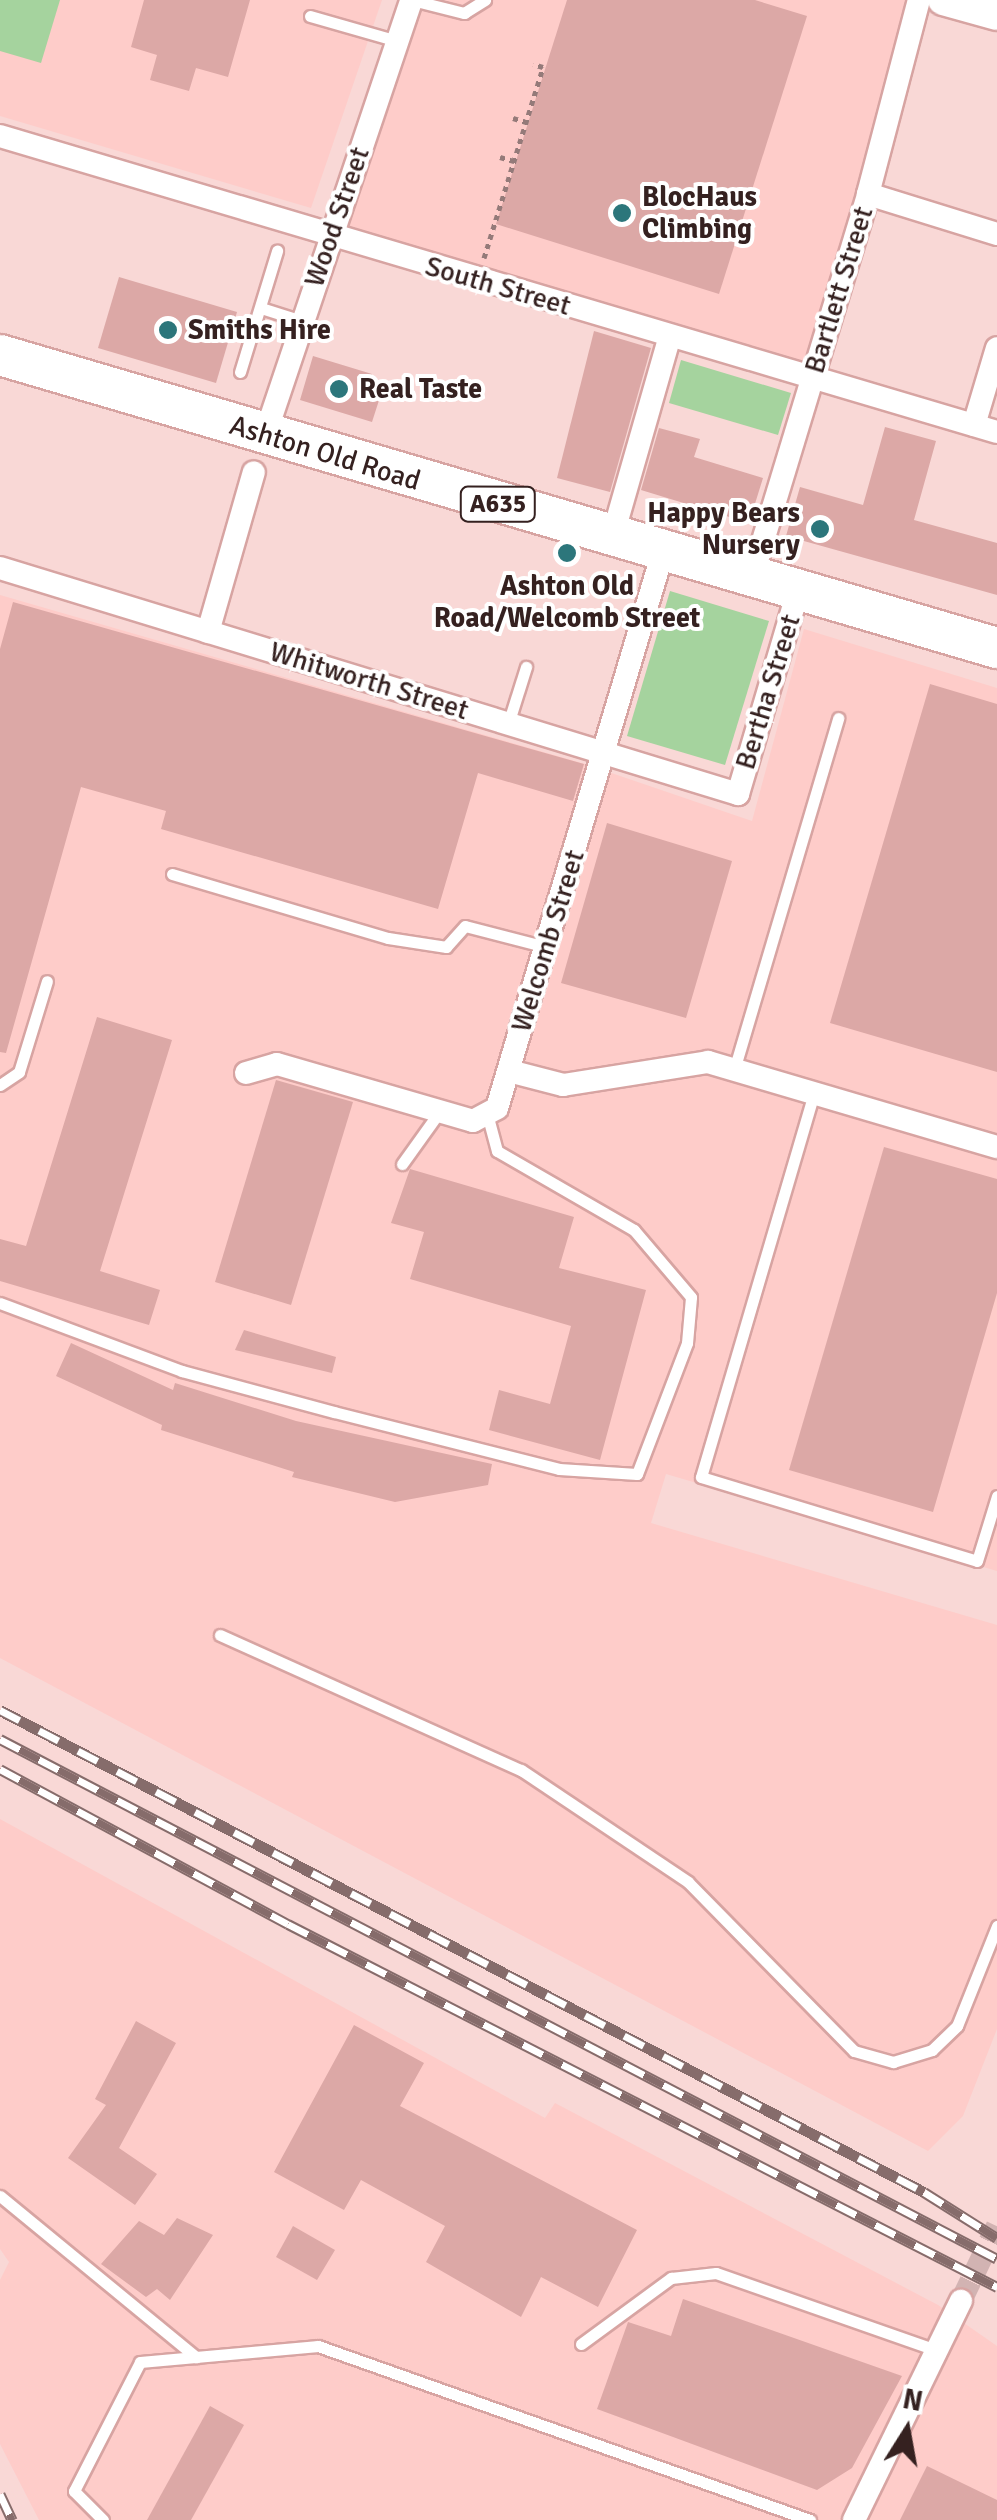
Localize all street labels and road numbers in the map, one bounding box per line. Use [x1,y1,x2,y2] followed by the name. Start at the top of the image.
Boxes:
[297,143,377,291] street label: Wood Street
[798,203,880,377] street label: Bartlett Street
[421,249,575,323] street label: South Street
[226,408,424,498] street label: Ashton Old Road
[458,484,538,524] road number: A635
[729,610,807,774] street label: Bertha Street
[266,635,472,727] street label: Whitworth Street
[504,846,592,1036] street label: Welcomb Street

